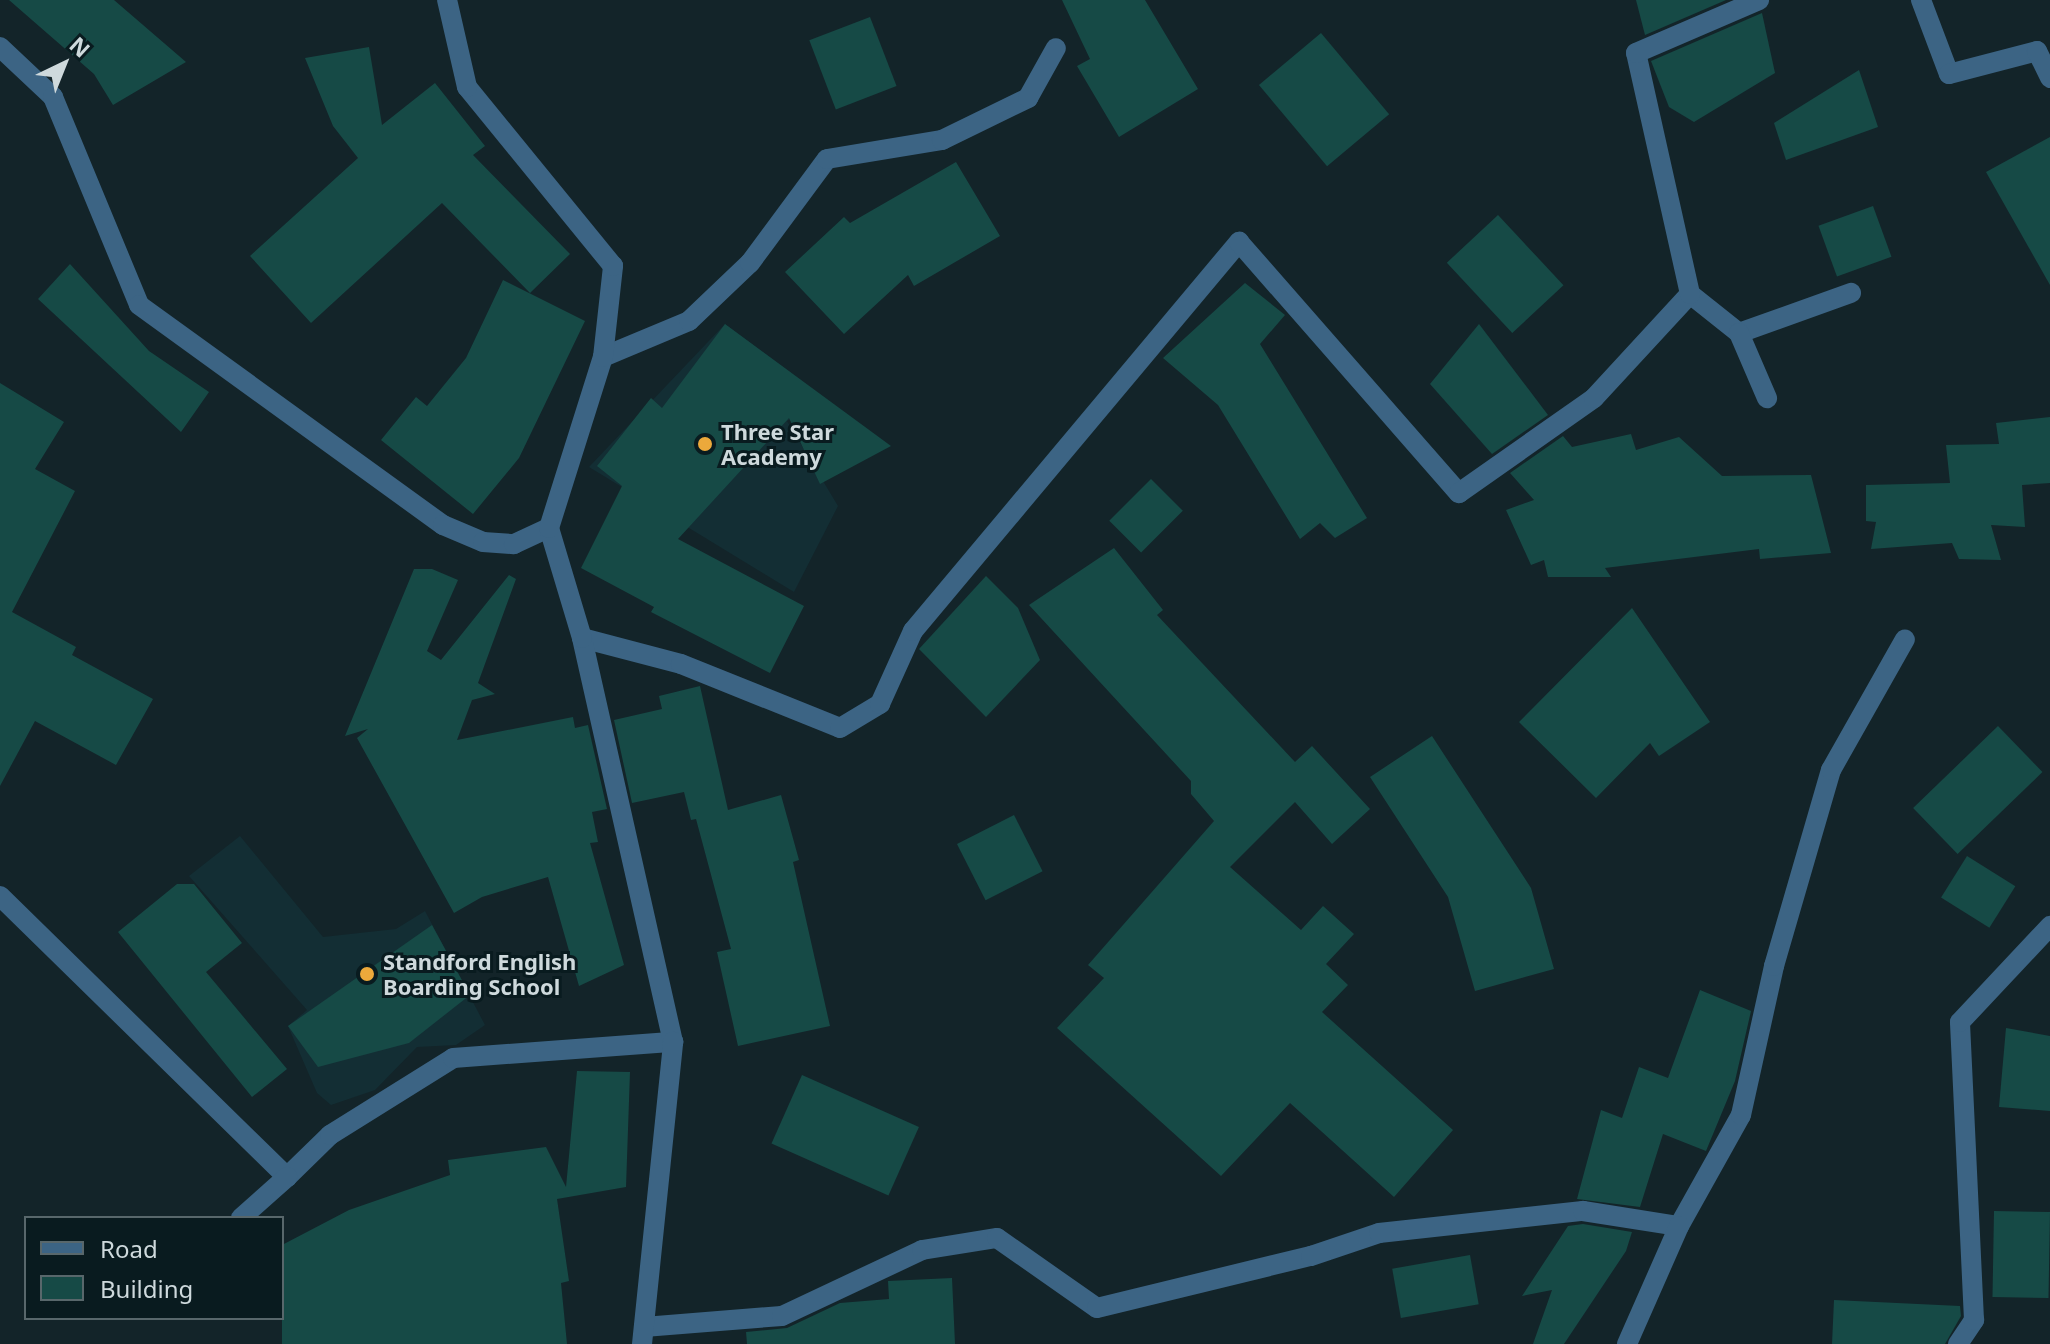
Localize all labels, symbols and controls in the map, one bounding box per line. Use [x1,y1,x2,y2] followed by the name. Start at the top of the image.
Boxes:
[24,24,104,104] north arrow
[64,29,97,64] text: N
[721,418,834,470] place label: Three Star Academy
[696,435,714,453] marker: Three Star Academy
[383,948,576,1000] place label: Standford English Boarding School
[358,965,376,983] marker: Standford English Boarding School
[24,1216,284,1320] legend
[100,1232,158,1265] text: Road
[100,1272,193,1305] text: Building

